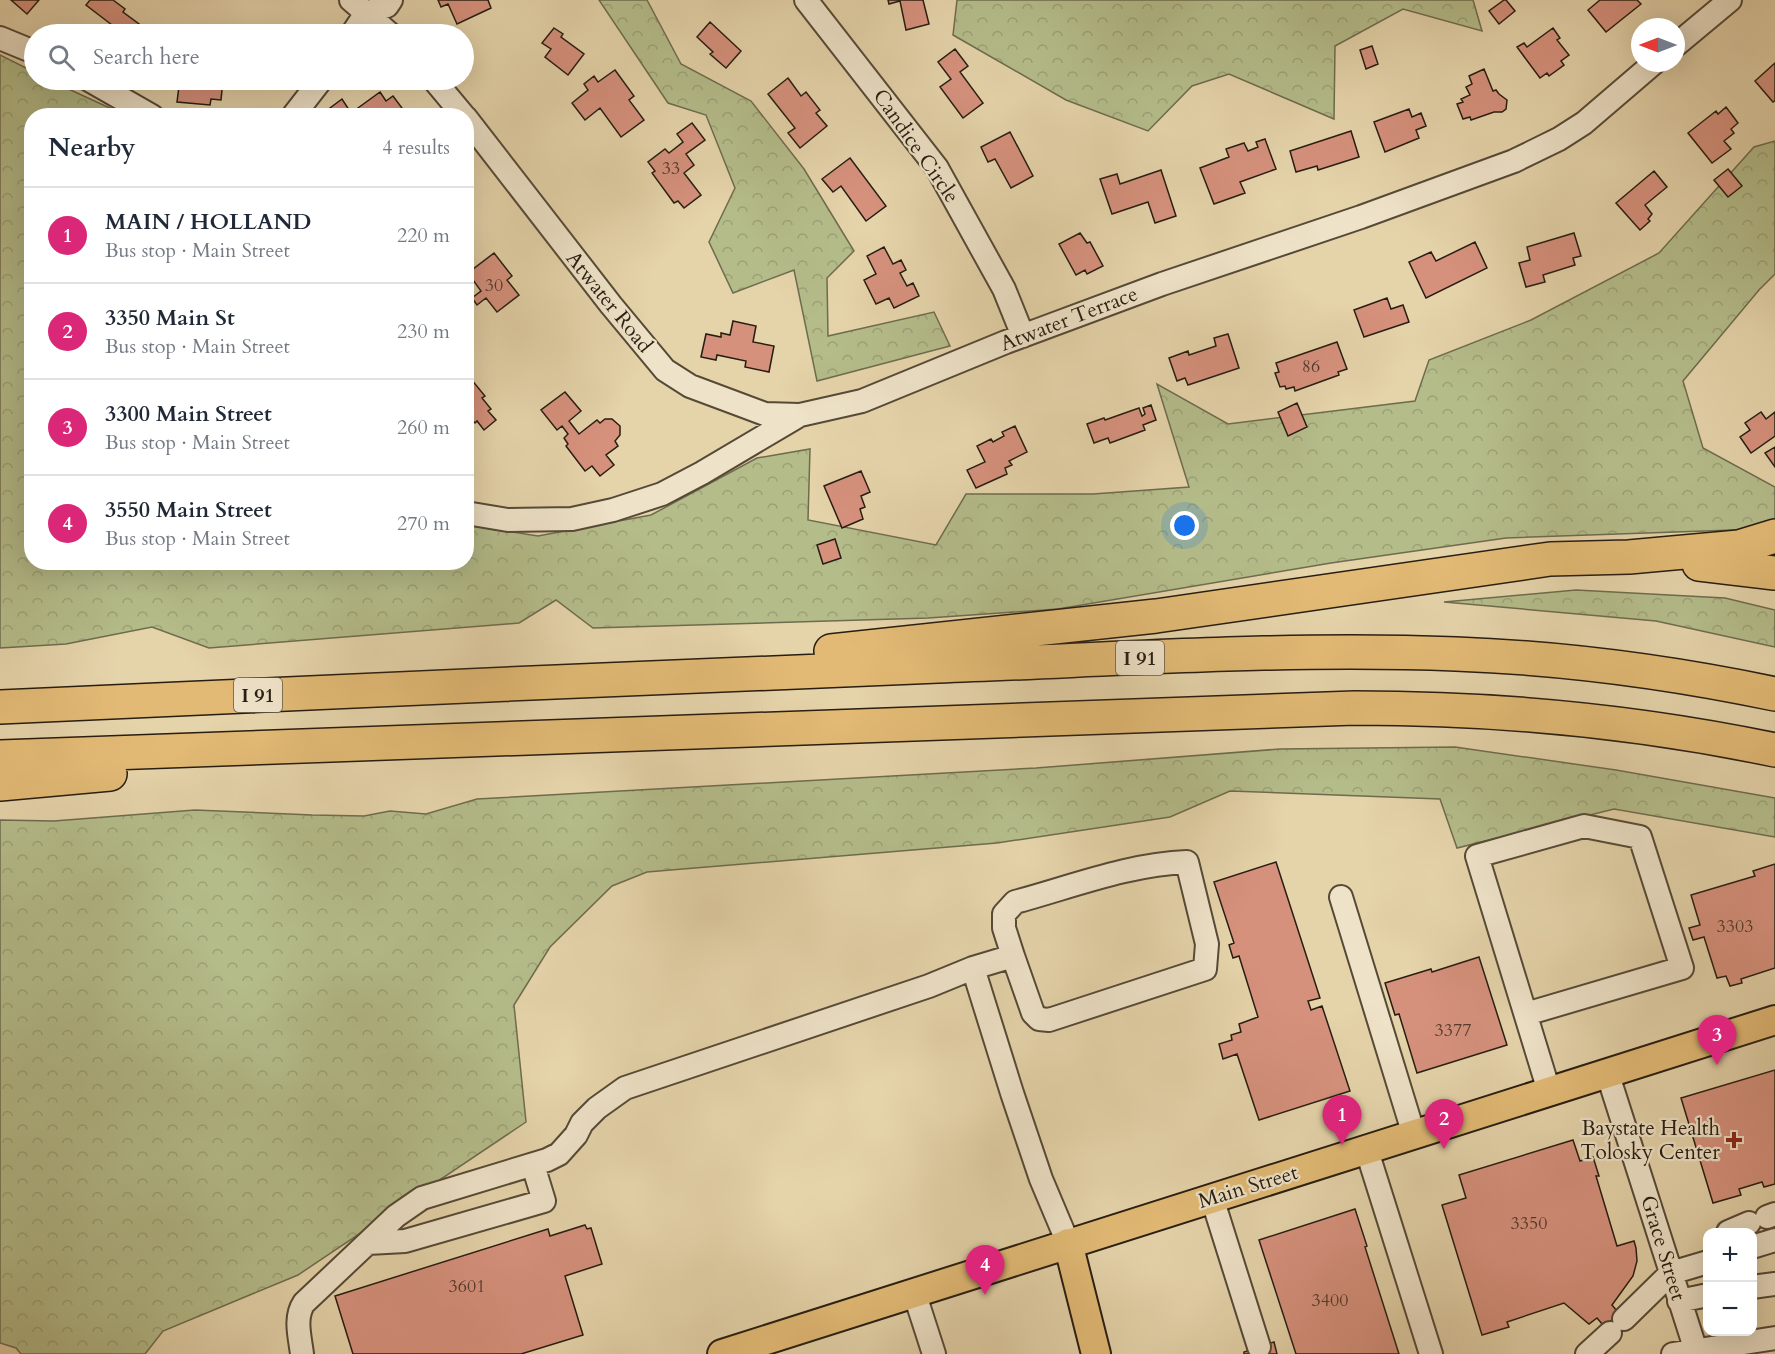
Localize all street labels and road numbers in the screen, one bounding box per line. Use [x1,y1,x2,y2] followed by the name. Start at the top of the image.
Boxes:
[866,83,966,209] street label: Candice Circle
[559,245,659,359] street label: Atwater Road
[996,279,1142,359] street label: Atwater Terrace
[1116,641,1164,675] road number: I 91
[234,678,282,712] road number: I 91
[1195,1158,1302,1216] street label: Main Street
[1633,1192,1693,1305] street label: Grace Street

